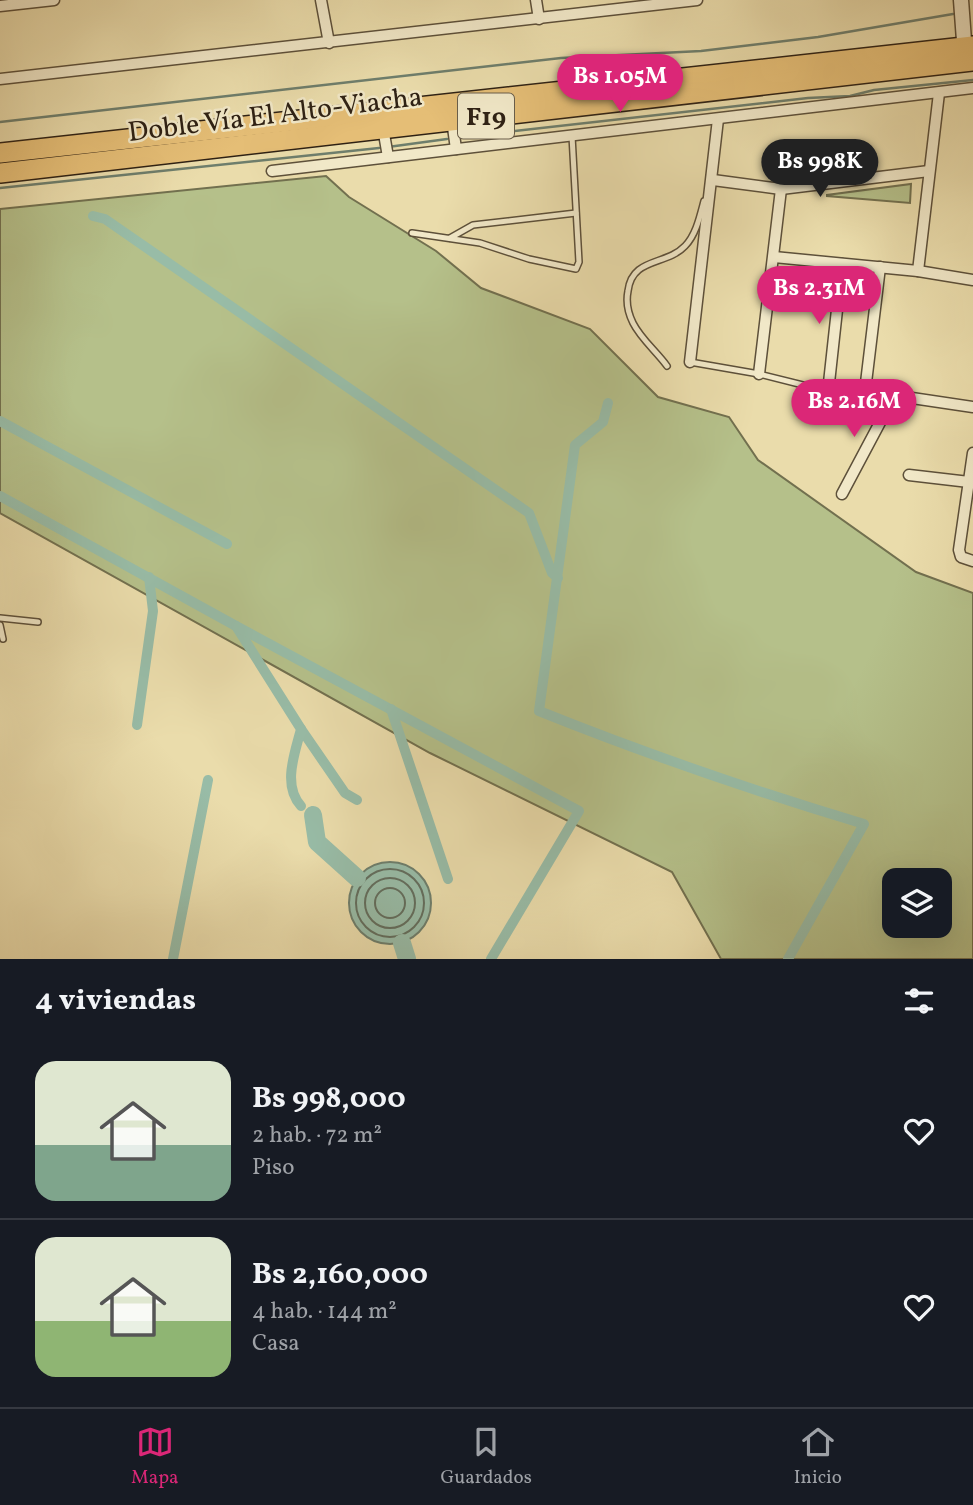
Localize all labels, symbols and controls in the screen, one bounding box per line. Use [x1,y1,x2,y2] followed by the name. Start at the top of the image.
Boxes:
[548,54,692,114] pin: Bs 1.05M
[573,61,667,93] text: Bs 1.05M
[126,78,425,153] street label: Doble Vía El Alto-Viacha
[458,94,514,139] road number: F19
[755,140,885,199] pin: Bs 998K
[777,146,863,178] text: Bs 998K
[747,266,891,326] pin: Bs 2.31M
[773,273,865,305] text: Bs 2.31M
[782,380,926,439] pin: Bs 2.16M
[807,386,901,418] text: Bs 2.16M
[882,868,952,938] map controls
[882,868,952,938] button: layers
[35,980,196,1022] text: 4 viviendas
[900,982,938,1020] icon: filters
[252,1078,406,1120] text: Bs 998,000
[91,1089,175,1173] icon: home
[900,1112,938,1150] icon: heart
[252,1120,382,1152] text: 2 hab. · 72 m²
[252,1152,294,1184] text: Piso
[252,1254,428,1296] text: Bs 2,160,000
[91,1265,175,1349] icon: home
[900,1288,938,1326] icon: heart
[252,1296,397,1328] text: 4 hab. · 144 m²
[252,1328,300,1360] text: Casa
[131,1423,179,1491] tab: Mapa
[441,1423,532,1491] tab: Guardados
[794,1423,842,1491] tab: Inicio

